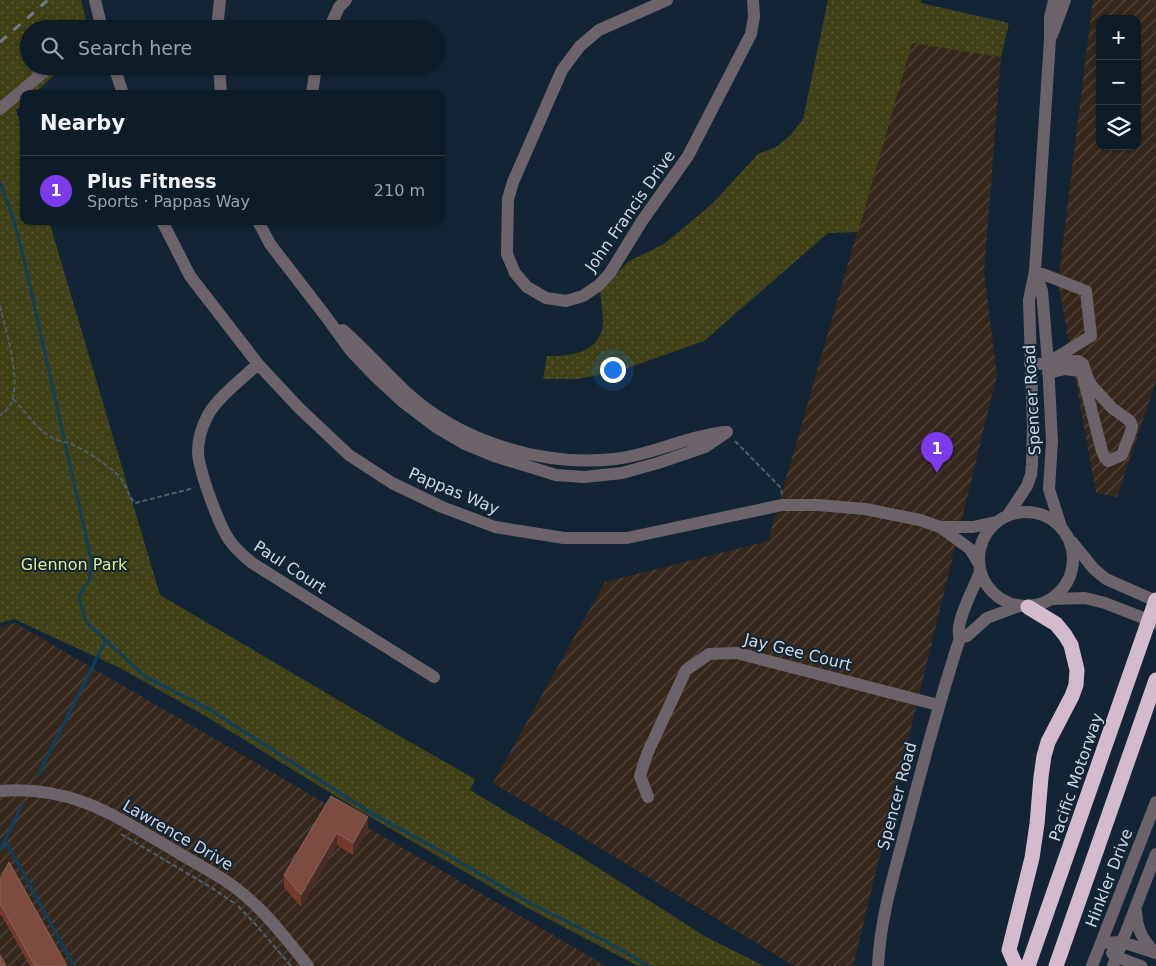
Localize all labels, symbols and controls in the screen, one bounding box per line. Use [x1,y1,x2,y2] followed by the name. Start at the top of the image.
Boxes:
[1096,15,1141,150] map controls
[1096,15,1141,60] button: +
[20,20,445,75] search box
[38,34,66,62] icon: search
[78,37,192,59] text: Search here
[1096,60,1141,105] button: −
[1096,105,1141,150] button: layers
[40,111,125,135] text: Nearby
[580,147,679,276] street label: John Francis Drive
[87,170,217,192] text: Plus Fitness
[50,181,62,200] text: 1
[374,181,425,200] text: 210 m
[87,192,250,211] text: Sports · Pappas Way
[1020,344,1044,456] street label: Spencer Road
[600,357,626,383] your location
[921,432,953,473] pin: 1
[406,463,502,519] street label: Pappas Way
[250,537,330,597] street label: Paul Court
[21,555,128,574] park label: Glennon Park
[741,629,854,675] street label: Jay Gee Court
[1045,710,1107,844] street label: Pacific Motorway
[873,740,921,852] street label: Spencer Road
[119,796,237,874] street label: Lawrence Drive
[1081,826,1137,930] street label: Hinkler Drive

